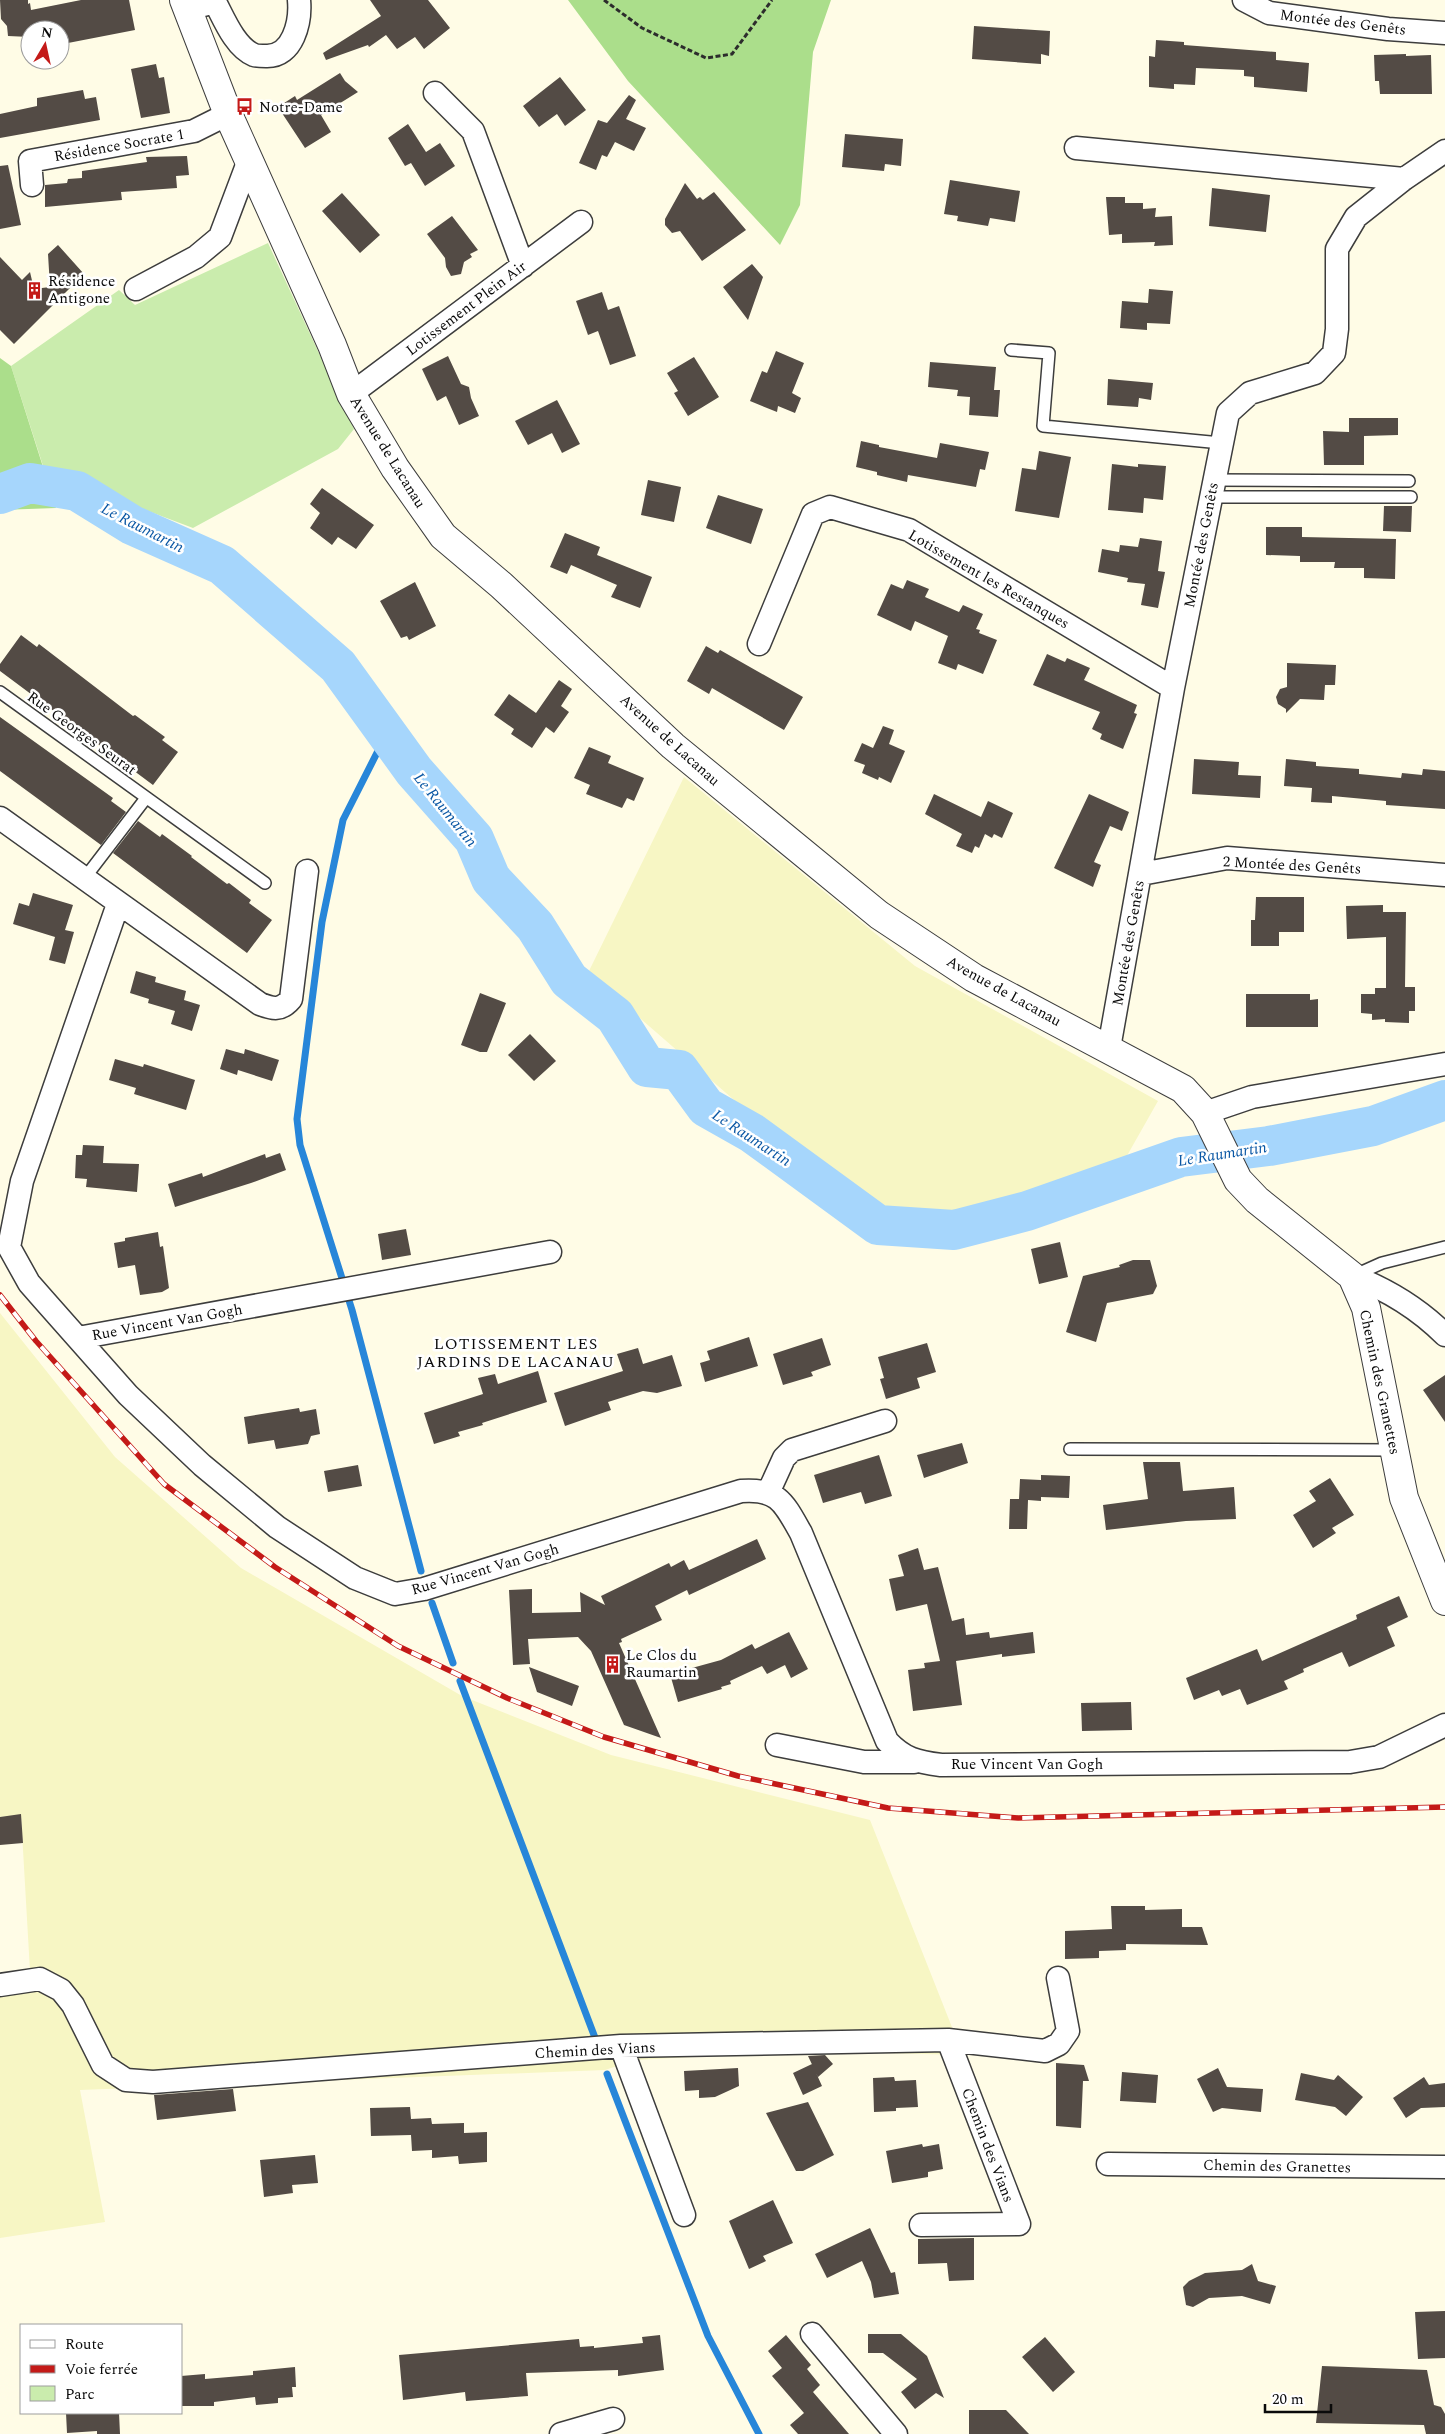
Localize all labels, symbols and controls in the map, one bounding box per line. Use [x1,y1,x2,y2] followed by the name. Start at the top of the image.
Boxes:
[1278,3,1407,42] street label: Montée des Genêts
[20,20,70,70] north arrow
[40,21,54,44] text: N
[259,96,343,119] place label: Notre-Dame
[235,97,255,117] bus stop icon: Notre-Dame
[52,123,186,168] street label: Résidence Socrate 1
[401,255,532,361] street label: Lotissement Plein Air
[48,270,115,310] place label: Résidence Antigone
[24,280,44,300] building icon: Résidence Antigone
[344,392,431,513] street label: Avenue de Lacanau
[1178,480,1225,610] street label: Montée des Genêts
[97,497,189,559] water label: Le Raumartin
[904,524,1074,635] street label: Lotissement les Restanques
[22,686,141,781] street label: Rue Georges Seurat
[614,689,725,792] street label: Avenue de Lacanau
[408,767,483,853] water label: Le Raumartin
[1222,850,1362,881] street label: 2 Montée des Genêts
[1106,878,1151,1008] street label: Montée des Genêts
[942,950,1065,1033] street label: Avenue de Lacanau
[707,1103,796,1173] water label: Le Raumartin
[1176,1135,1269,1173] water label: Le Raumartin
[90,1298,245,1347] street label: Rue Vincent Van Gogh
[1353,1307,1406,1457] street label: Chemin des Granettes
[417,1332,615,1374] district label: LOTISSEMENT LES JARDINS DE LACANAU
[409,1537,562,1602] street label: Rue Vincent Van Gogh
[626,1644,697,1684] place label: Le Clos du Raumartin
[602,1654,622,1674] building icon: Le Clos du Raumartin
[951,1753,1104,1776] street label: Rue Vincent Van Gogh
[534,2036,656,2065] street label: Chemin des Vians
[955,2085,1020,2206] street label: Chemin des Vians
[1203,2154,1351,2179] street label: Chemin des Granettes
[20,2324,182,2414] legend
[65,2333,104,2356] text: Route
[65,2358,138,2381] text: Voie ferrée
[1265,2382,1331,2414] scale bar
[65,2383,95,2406] text: Parc
[1272,2388,1304,2411] text: 20 m

